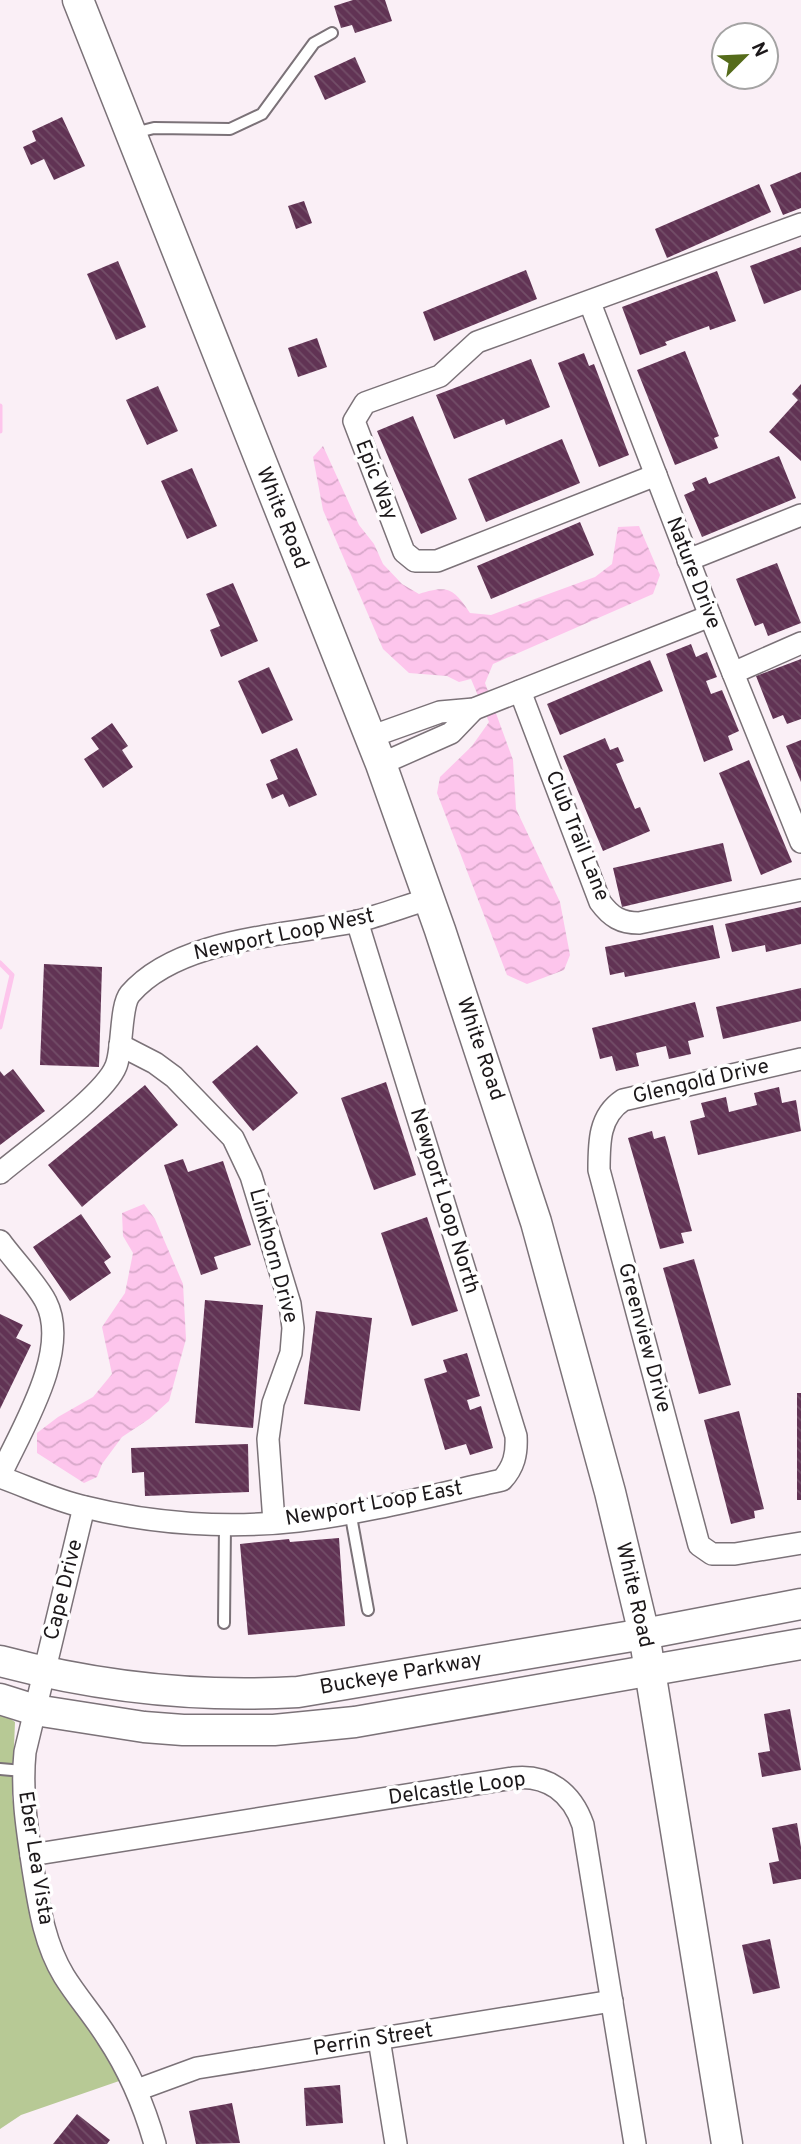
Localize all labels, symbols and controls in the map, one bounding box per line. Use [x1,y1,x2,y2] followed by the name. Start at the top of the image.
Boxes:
[710,21,780,91] north arrow
[745,39,772,61] text: N
[348,436,404,524] street label: Epic Way
[249,463,315,573] street label: White Road
[659,513,727,633] street label: Nature Drive
[539,767,615,905] street label: Club Trail Lane
[191,903,377,967] street label: Newport Loop West
[450,994,510,1104] street label: White Road
[630,1053,772,1111] street label: Glengold Drive
[403,1105,485,1297] street label: Newport Loop North
[242,1186,304,1326] street label: Linkhorn Drive
[611,1260,677,1416] street label: Greenview Drive
[283,1475,465,1533] street label: Newport Loop East
[38,1537,90,1643] street label: Cape Drive
[609,1540,659,1650] street label: White Road
[318,1646,484,1702] street label: Buckeye Parkway
[387,1766,527,1812] street label: Delcastle Loop
[11,1789,59,1927] street label: Eber Lea Vista
[311,2017,435,2063] street label: Perrin Street

